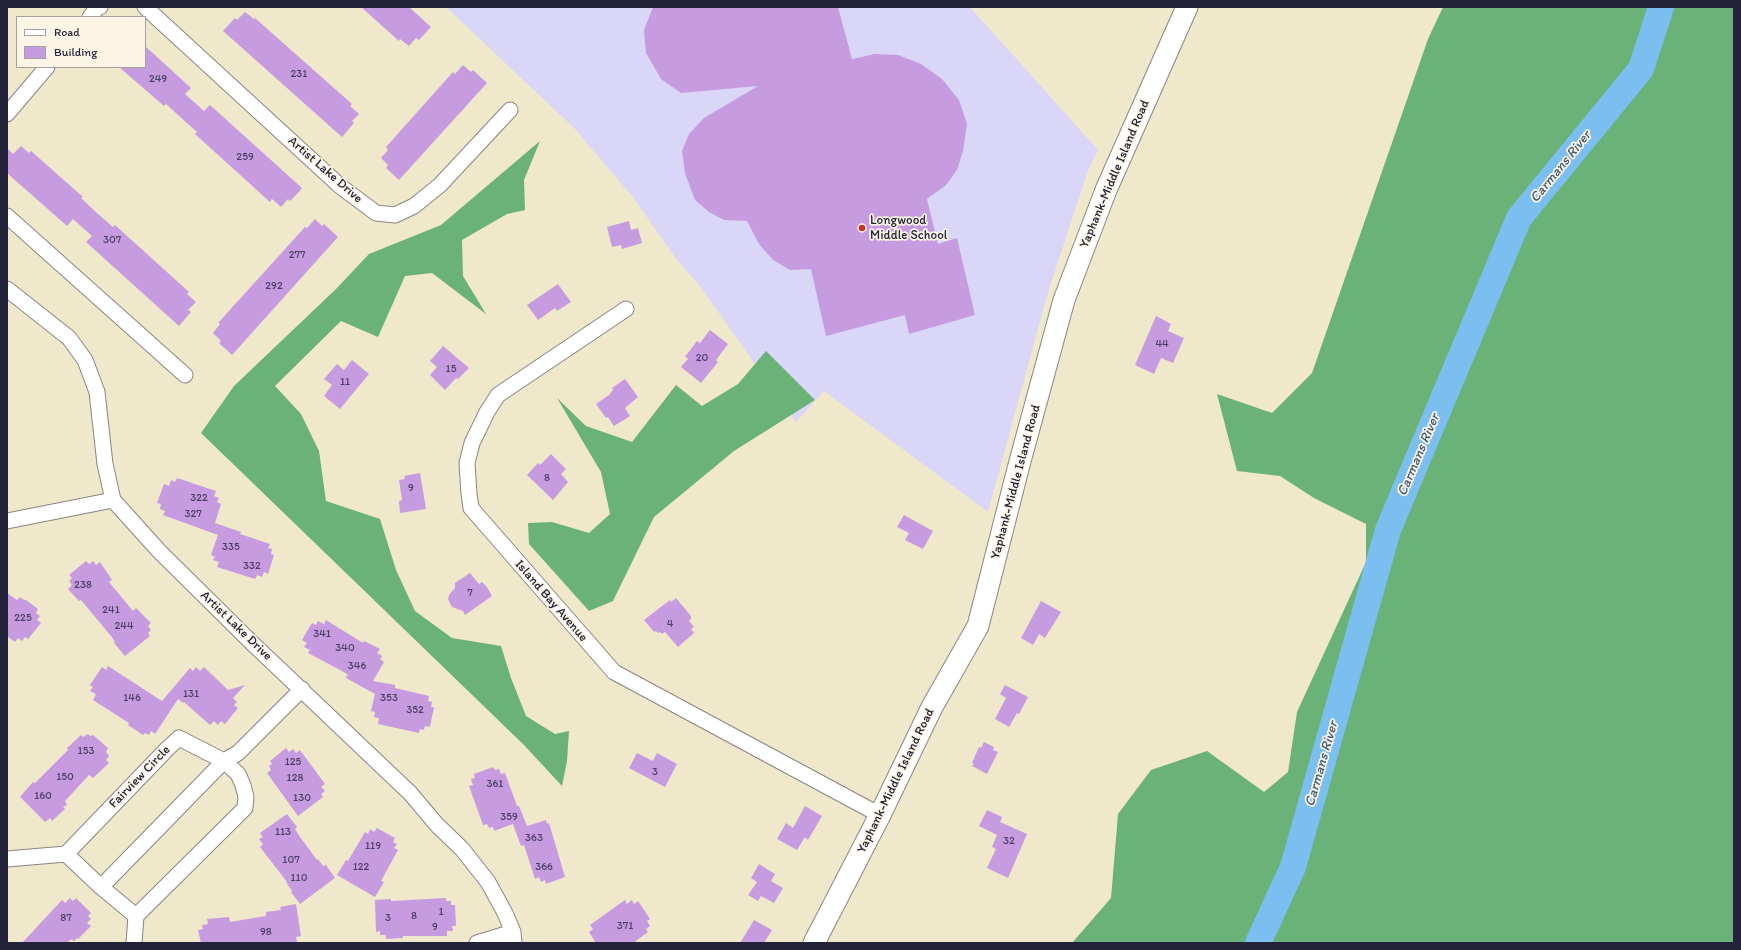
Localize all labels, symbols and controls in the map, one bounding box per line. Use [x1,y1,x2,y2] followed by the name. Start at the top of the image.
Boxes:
[16,16,146,68] legend
[54,25,80,39] text: Road
[54,45,97,59] text: Building
[291,67,307,81] house number: 231
[149,72,167,86] house number: 249
[1077,98,1153,250] street label: Yaphank-Middle Island Road
[1527,128,1595,206] water label: Carmans River
[284,133,366,207] street label: Artist Lake Drive
[236,150,254,164] house number: 259
[870,213,947,244] place label: Longwood Middle School
[857,223,867,233] marker: Longwood Middle School
[103,233,121,247] house number: 307
[289,248,305,262] house number: 277
[265,279,283,293] house number: 292
[1155,337,1169,351] house number: 44
[696,351,708,365] house number: 20
[446,362,456,376] house number: 15
[340,375,350,389] house number: 11
[988,403,1044,561] street label: Yaphank-Middle Island Road
[1394,411,1444,499] water label: Carmans River
[544,471,550,485] house number: 8
[408,481,414,495] house number: 9
[190,491,208,505] house number: 322
[184,507,202,521] house number: 327
[222,540,240,554] house number: 335
[511,557,591,645] street label: Island Bay Avenue
[243,559,261,573] house number: 332
[74,578,92,592] house number: 238
[467,586,473,600] house number: 7
[197,588,275,664] street label: Artist Lake Drive
[102,603,120,617] house number: 241
[14,611,32,625] house number: 225
[667,617,673,631] house number: 4
[114,619,134,633] house number: 244
[313,627,331,641] house number: 341
[335,641,355,655] house number: 340
[348,659,366,673] house number: 346
[183,687,199,701] house number: 131
[123,691,141,705] house number: 146
[380,691,398,705] house number: 353
[406,703,424,717] house number: 352
[854,706,938,856] street label: Yaphank-Middle Island Road
[1302,719,1342,809] water label: Carmans River
[106,742,174,812] street label: Fairview Circle
[78,744,94,758] house number: 153
[285,755,301,769] house number: 125
[652,765,658,779] house number: 3
[56,770,74,784] house number: 150
[287,771,303,785] house number: 128
[487,777,503,791] house number: 361
[34,789,52,803] house number: 160
[293,791,311,805] house number: 130
[500,810,518,824] house number: 359
[275,825,291,839] house number: 113
[525,831,543,845] house number: 363
[1003,834,1015,848] house number: 32
[365,839,381,853] house number: 119
[282,853,300,867] house number: 107
[353,860,369,874] house number: 122
[535,860,553,874] house number: 366
[291,871,307,885] house number: 110
[438,905,444,919] house number: 1
[411,909,417,923] house number: 8
[60,911,72,925] house number: 87
[385,911,391,925] house number: 3
[617,919,633,933] house number: 371
[432,920,438,934] house number: 9
[260,925,272,939] house number: 98

